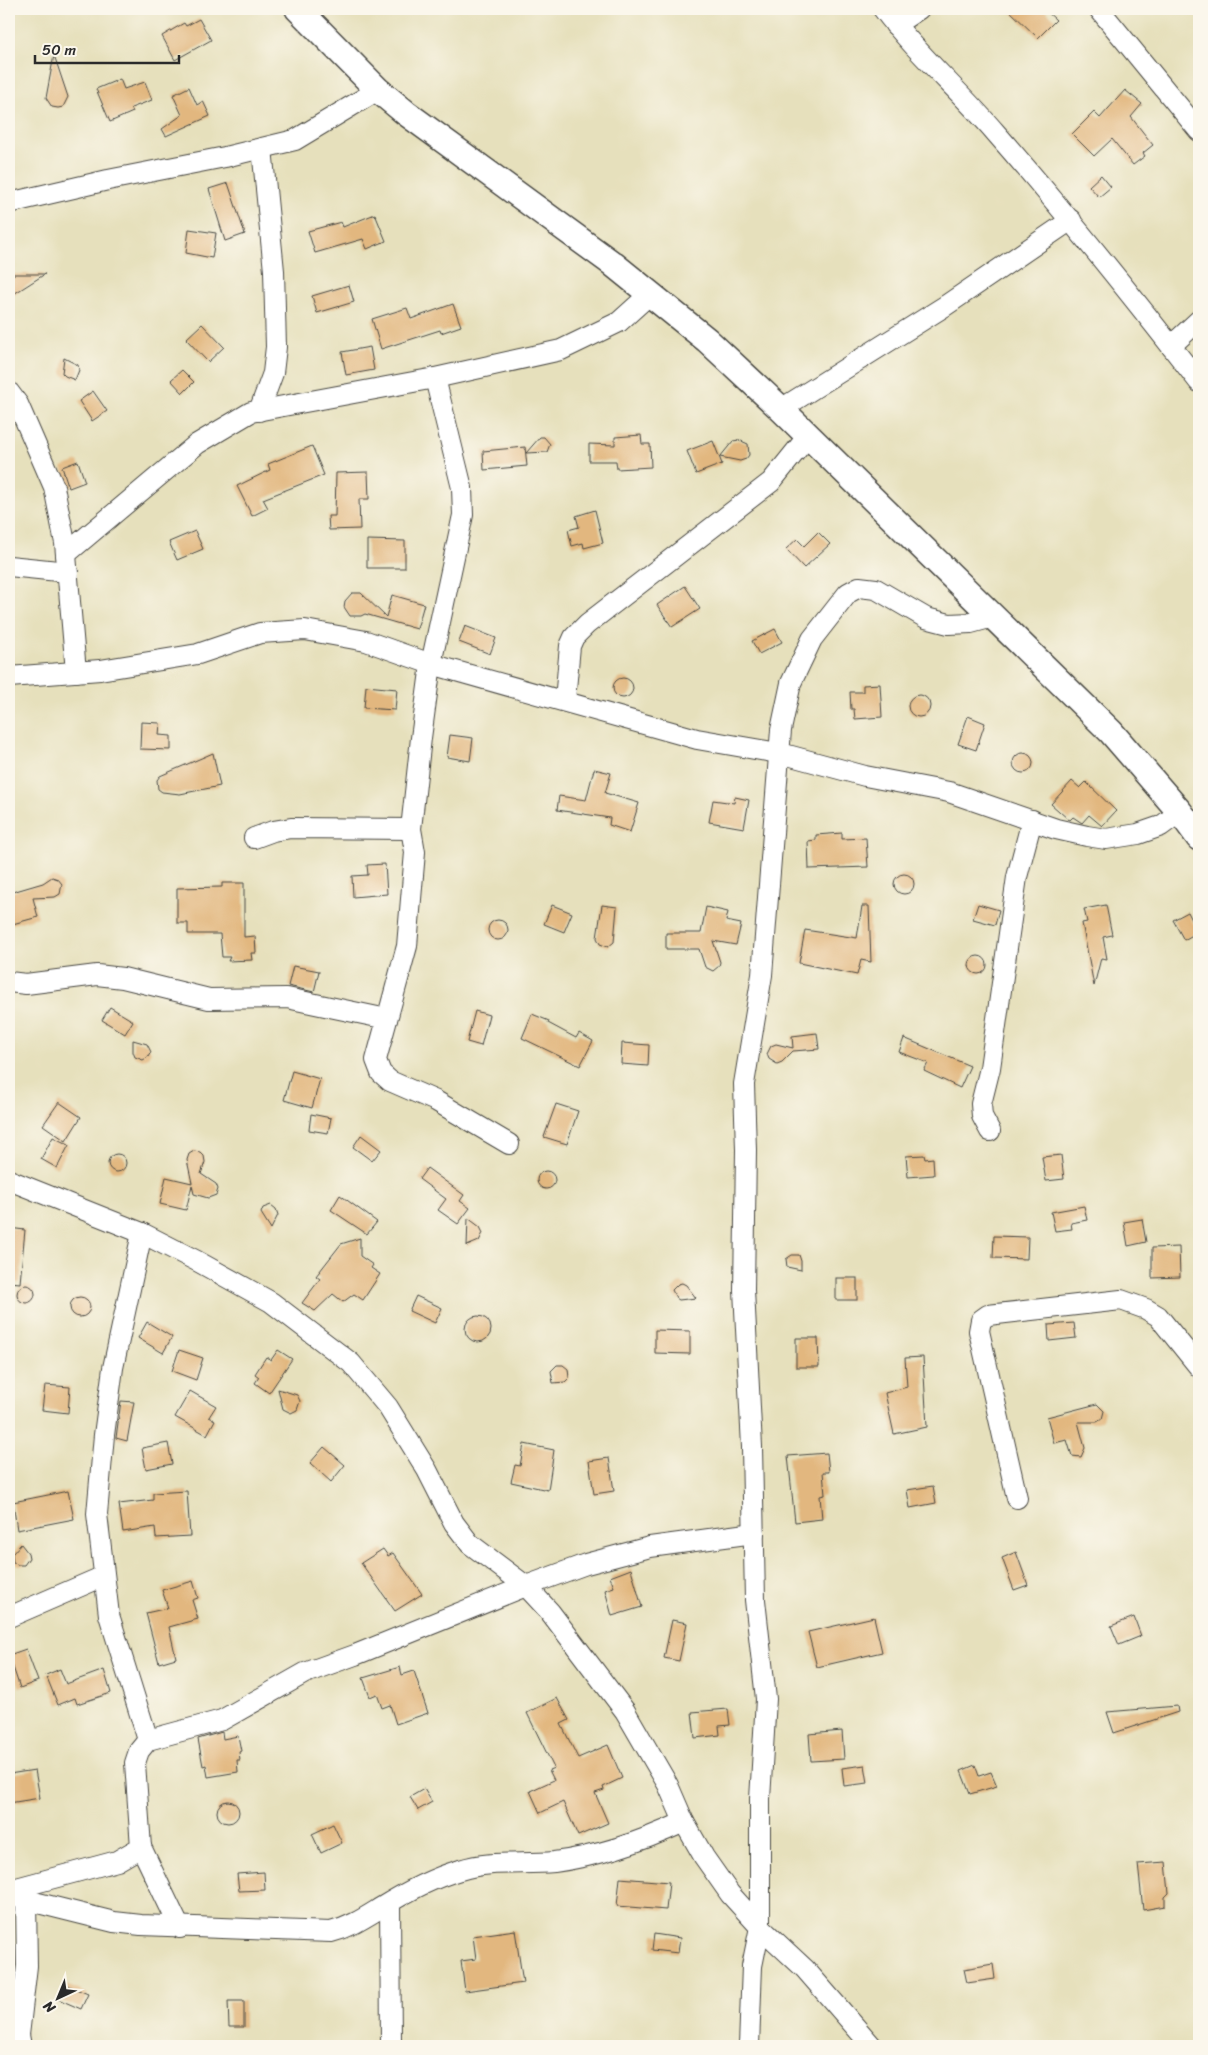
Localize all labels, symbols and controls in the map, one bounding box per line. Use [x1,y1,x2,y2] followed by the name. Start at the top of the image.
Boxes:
[35,32,179,64] scale bar
[42,37,77,63] text: 50 m
[32,1972,82,2022] north arrow
[37,1994,62,2020] text: N

